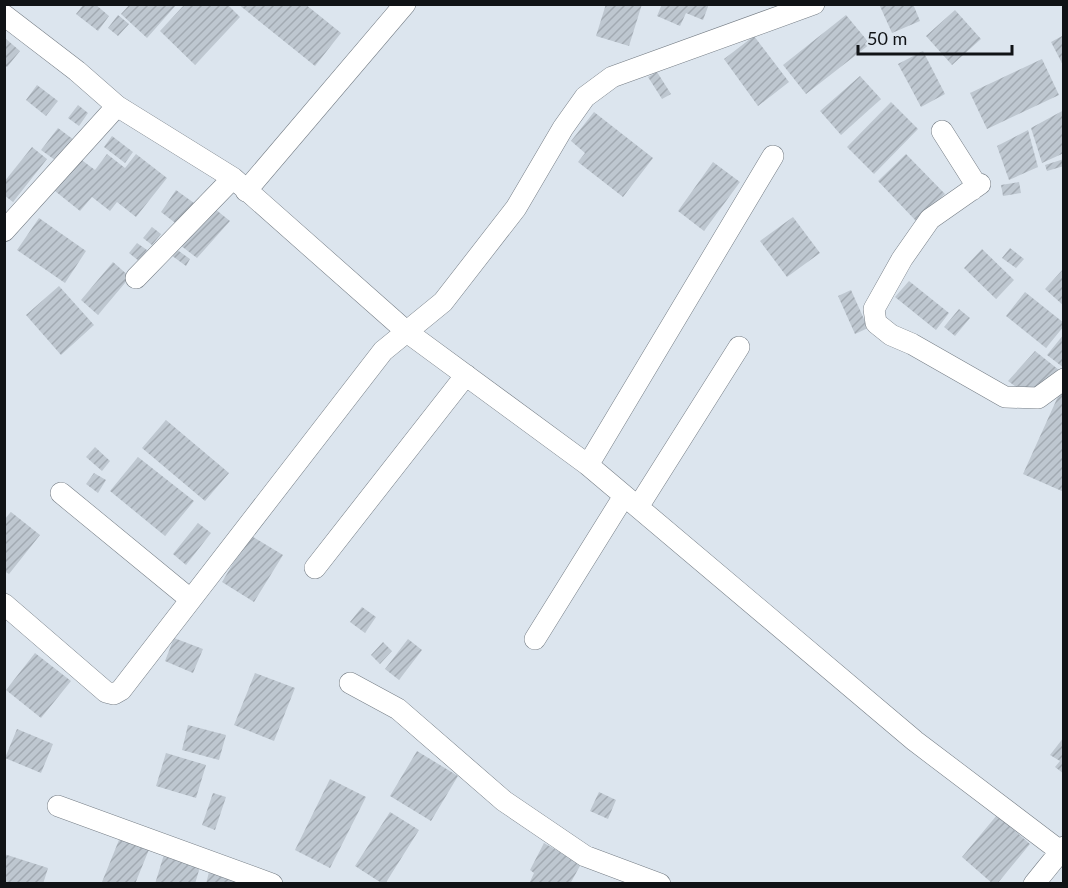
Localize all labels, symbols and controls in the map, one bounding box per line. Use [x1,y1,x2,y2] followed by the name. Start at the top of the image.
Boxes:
[858,18,1012,56] scale bar
[867,27,907,49] text: 50 m

